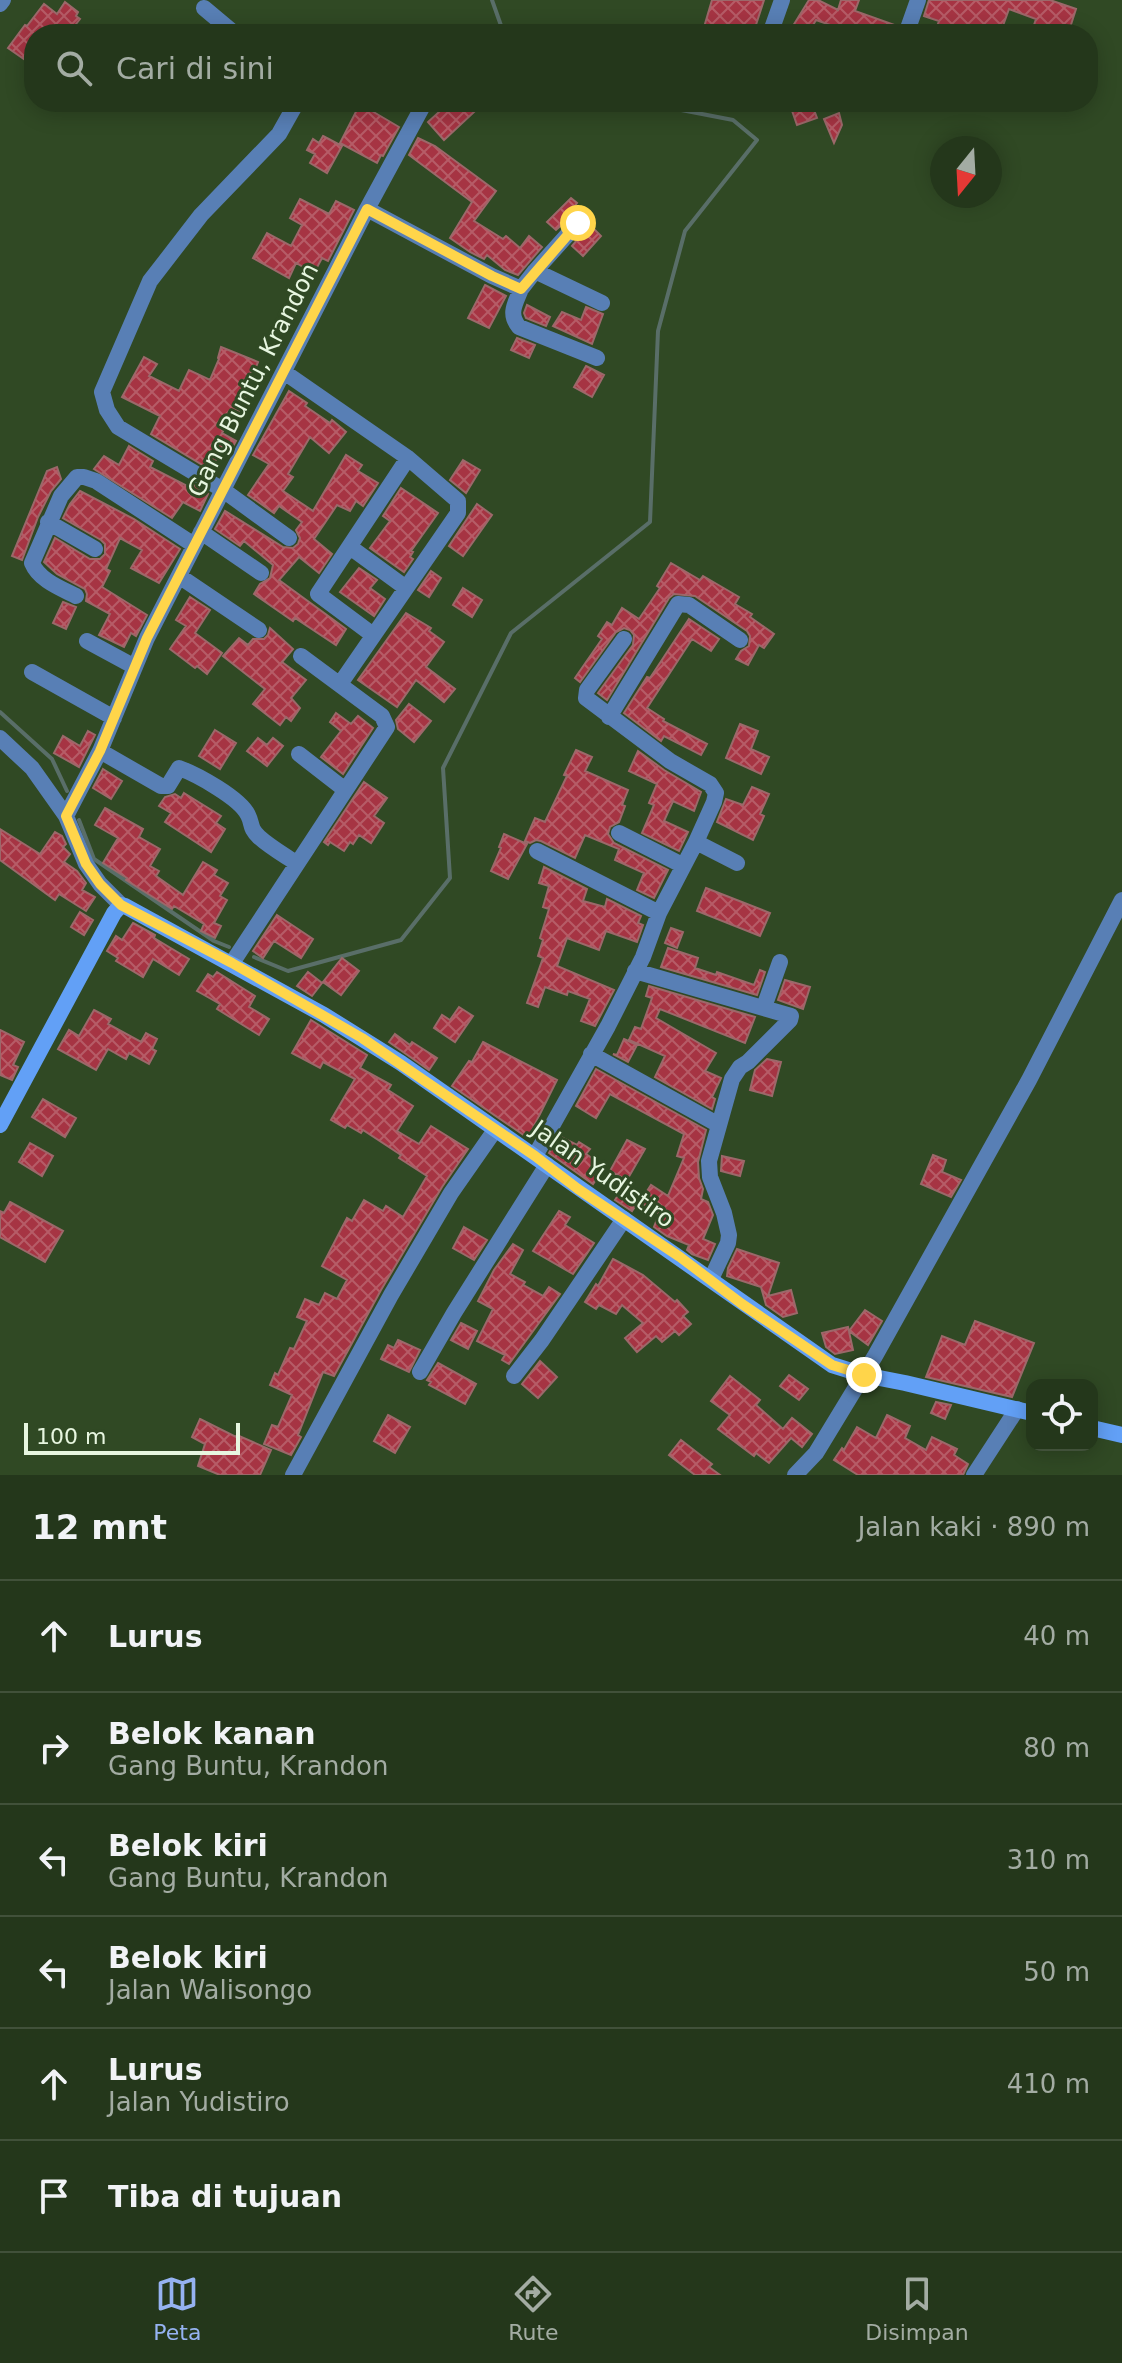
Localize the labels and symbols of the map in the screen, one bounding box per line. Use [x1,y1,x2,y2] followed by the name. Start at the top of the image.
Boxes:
[930,136,1002,208] north arrow
[560,205,596,241] route start
[182,258,324,502] street label: Gang Buntu, Krandon
[525,1113,680,1234] street label: Jalan Yudistiro
[846,1357,882,1393] route end
[24,1419,240,1455] scale bar

